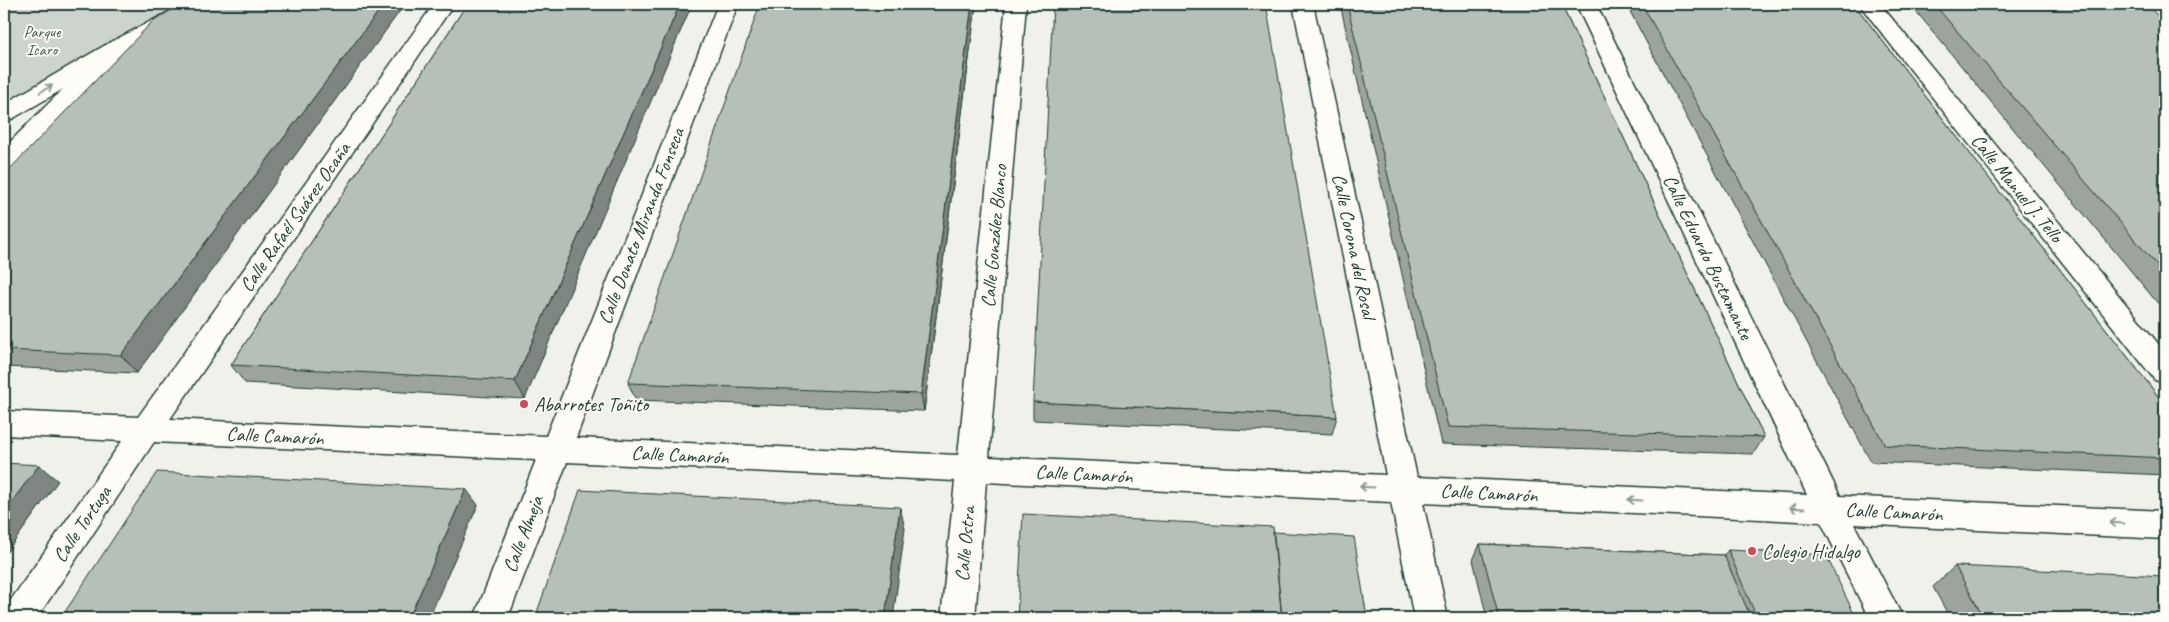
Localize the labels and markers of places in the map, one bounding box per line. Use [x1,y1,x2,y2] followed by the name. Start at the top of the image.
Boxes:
[534,392,650,417] place label: Abarrotes Toñito
[518,398,530,410] marker: Abarrotes Toñito
[1762,539,1861,564] place label: Colegio Hidalgo
[1746,545,1758,557] marker: Colegio Hidalgo

